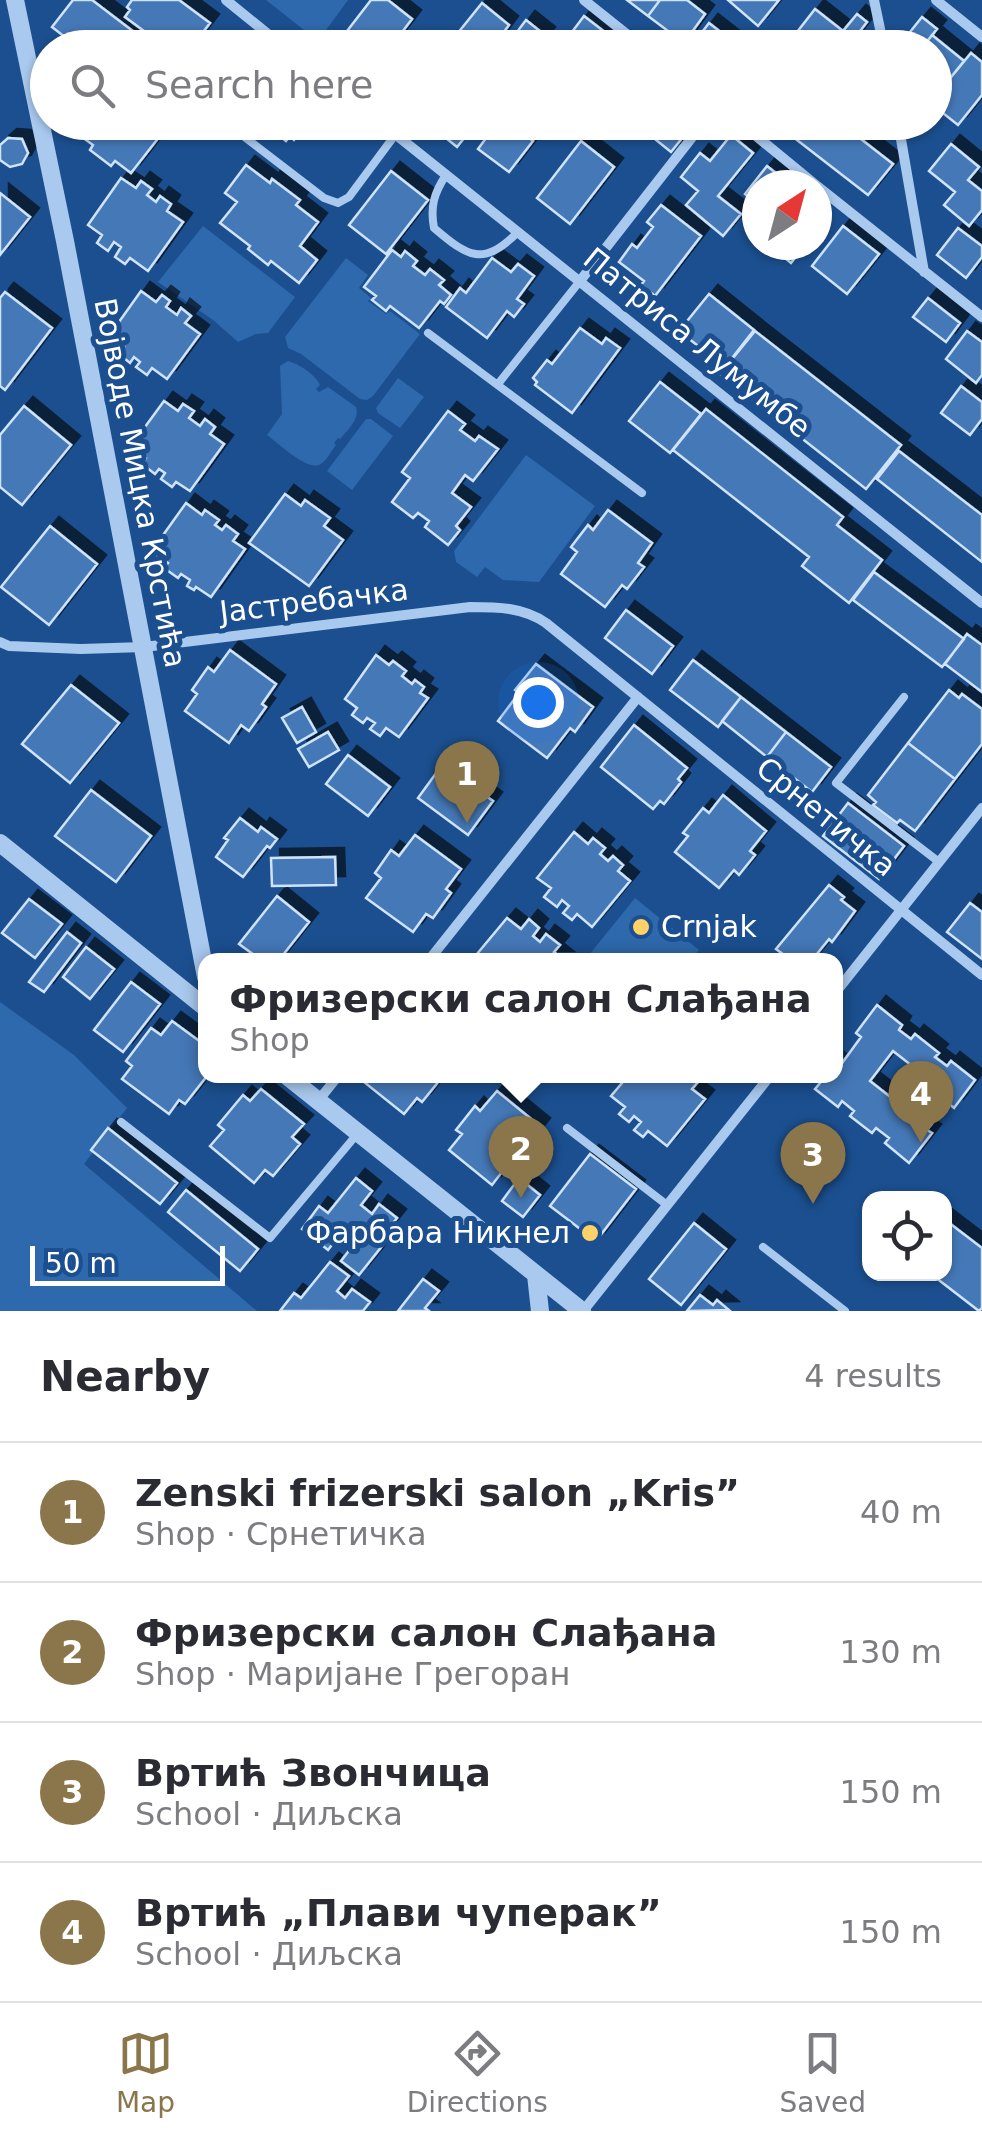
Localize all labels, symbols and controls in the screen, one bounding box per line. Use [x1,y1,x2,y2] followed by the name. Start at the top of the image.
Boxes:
[30,30,952,140] search box
[65,58,120,113] icon: search
[145,63,373,107] text: Search here
[742,170,832,260] north arrow
[577,240,818,445] street label: Патриса Лумумбе
[87,295,194,671] street label: Војводе Мицка Крстића
[216,572,410,630] street label: Јастребачка
[513,677,564,728] your location
[434,740,500,823] pin: 1
[750,750,903,883] street label: Срнетичка
[661,909,757,944] place label: Crnjak
[630,916,652,938] marker: Crnjak
[198,953,843,1083] popup
[229,977,812,1021] text: Фризерски салон Слађана
[229,1021,310,1059] text: Shop
[888,1060,954,1143] pin: 4
[488,1116,554,1198] pin: 2
[780,1122,846,1204] pin: 3
[862,1191,952,1281] map controls
[862,1191,952,1281] button: locate
[305,1215,570,1250] place label: Фарбара Никнел
[579,1222,601,1244] marker: Фарбара Никнел
[30,1241,225,1286] scale bar
[45,1247,117,1280] text: 50 m
[40,1352,210,1401] text: Nearby
[804,1357,942,1395] text: 4 results
[135,1471,740,1515] text: Zenski frizerski salon „Kris”
[61,1493,84,1531] text: 1
[860,1493,942,1531] text: 40 m
[135,1515,427,1553] text: Shop · Срнетичка
[135,1611,717,1655] text: Фризерски салон Слађана
[61,1633,84,1671] text: 2
[840,1633,942,1671] text: 130 m
[135,1655,570,1693] text: Shop · Маријане Грегоран
[135,1751,491,1795] text: Вртић Звончица
[61,1773,84,1811] text: 3
[840,1773,942,1811] text: 150 m
[135,1795,403,1833] text: School · Диљска
[135,1891,662,1935] text: Вртић „Плави чуперак”
[61,1913,84,1951] text: 4
[840,1913,942,1951] text: 150 m
[135,1935,403,1973] text: School · Диљска
[116,2026,175,2119] tab: Map
[407,2026,548,2119] tab: Directions
[780,2026,866,2119] tab: Saved

